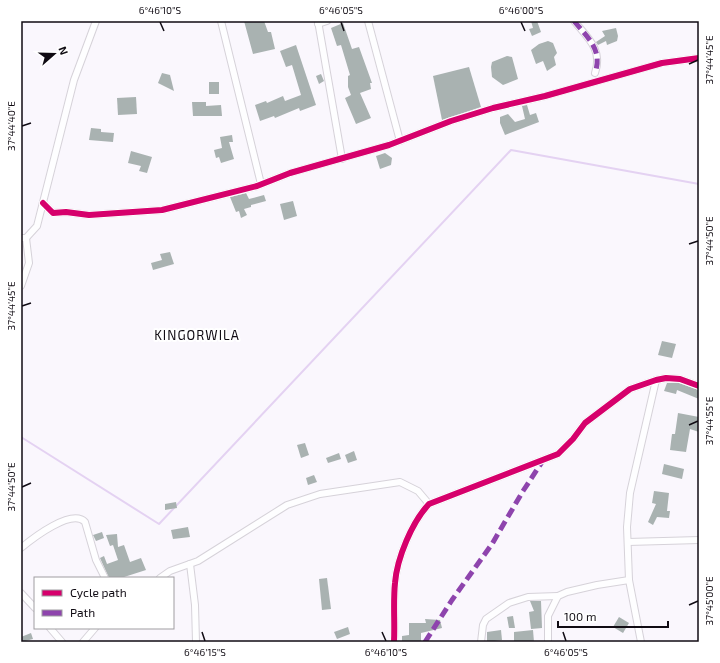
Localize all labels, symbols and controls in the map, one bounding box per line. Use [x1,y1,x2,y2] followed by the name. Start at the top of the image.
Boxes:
[139,4,182,16] text: 6°46'10"S
[319,4,363,16] text: 6°46'05"S
[499,4,544,16] text: 6°46'00"S
[34,34,74,74] north arrow
[703,35,715,85] text: 37°44'45"E
[56,44,71,56] text: N
[5,101,17,151] text: 37°44'40"E
[703,216,715,266] text: 37°44'50"E
[5,281,17,331] text: 37°44'45"E
[154,327,240,343] district label: KINGORWILA
[703,396,715,445] text: 37°44'55"E
[5,462,17,512] text: 37°44'50"E
[703,576,715,626] text: 37°45'00"E
[34,577,174,629] legend
[70,585,127,599] text: Cycle path
[558,603,668,629] scale bar
[70,605,95,619] text: Path
[564,609,596,623] text: 100 m
[184,646,226,658] text: 6°46'15"S
[365,646,408,658] text: 6°46'10"S
[544,646,588,658] text: 6°46'05"S

